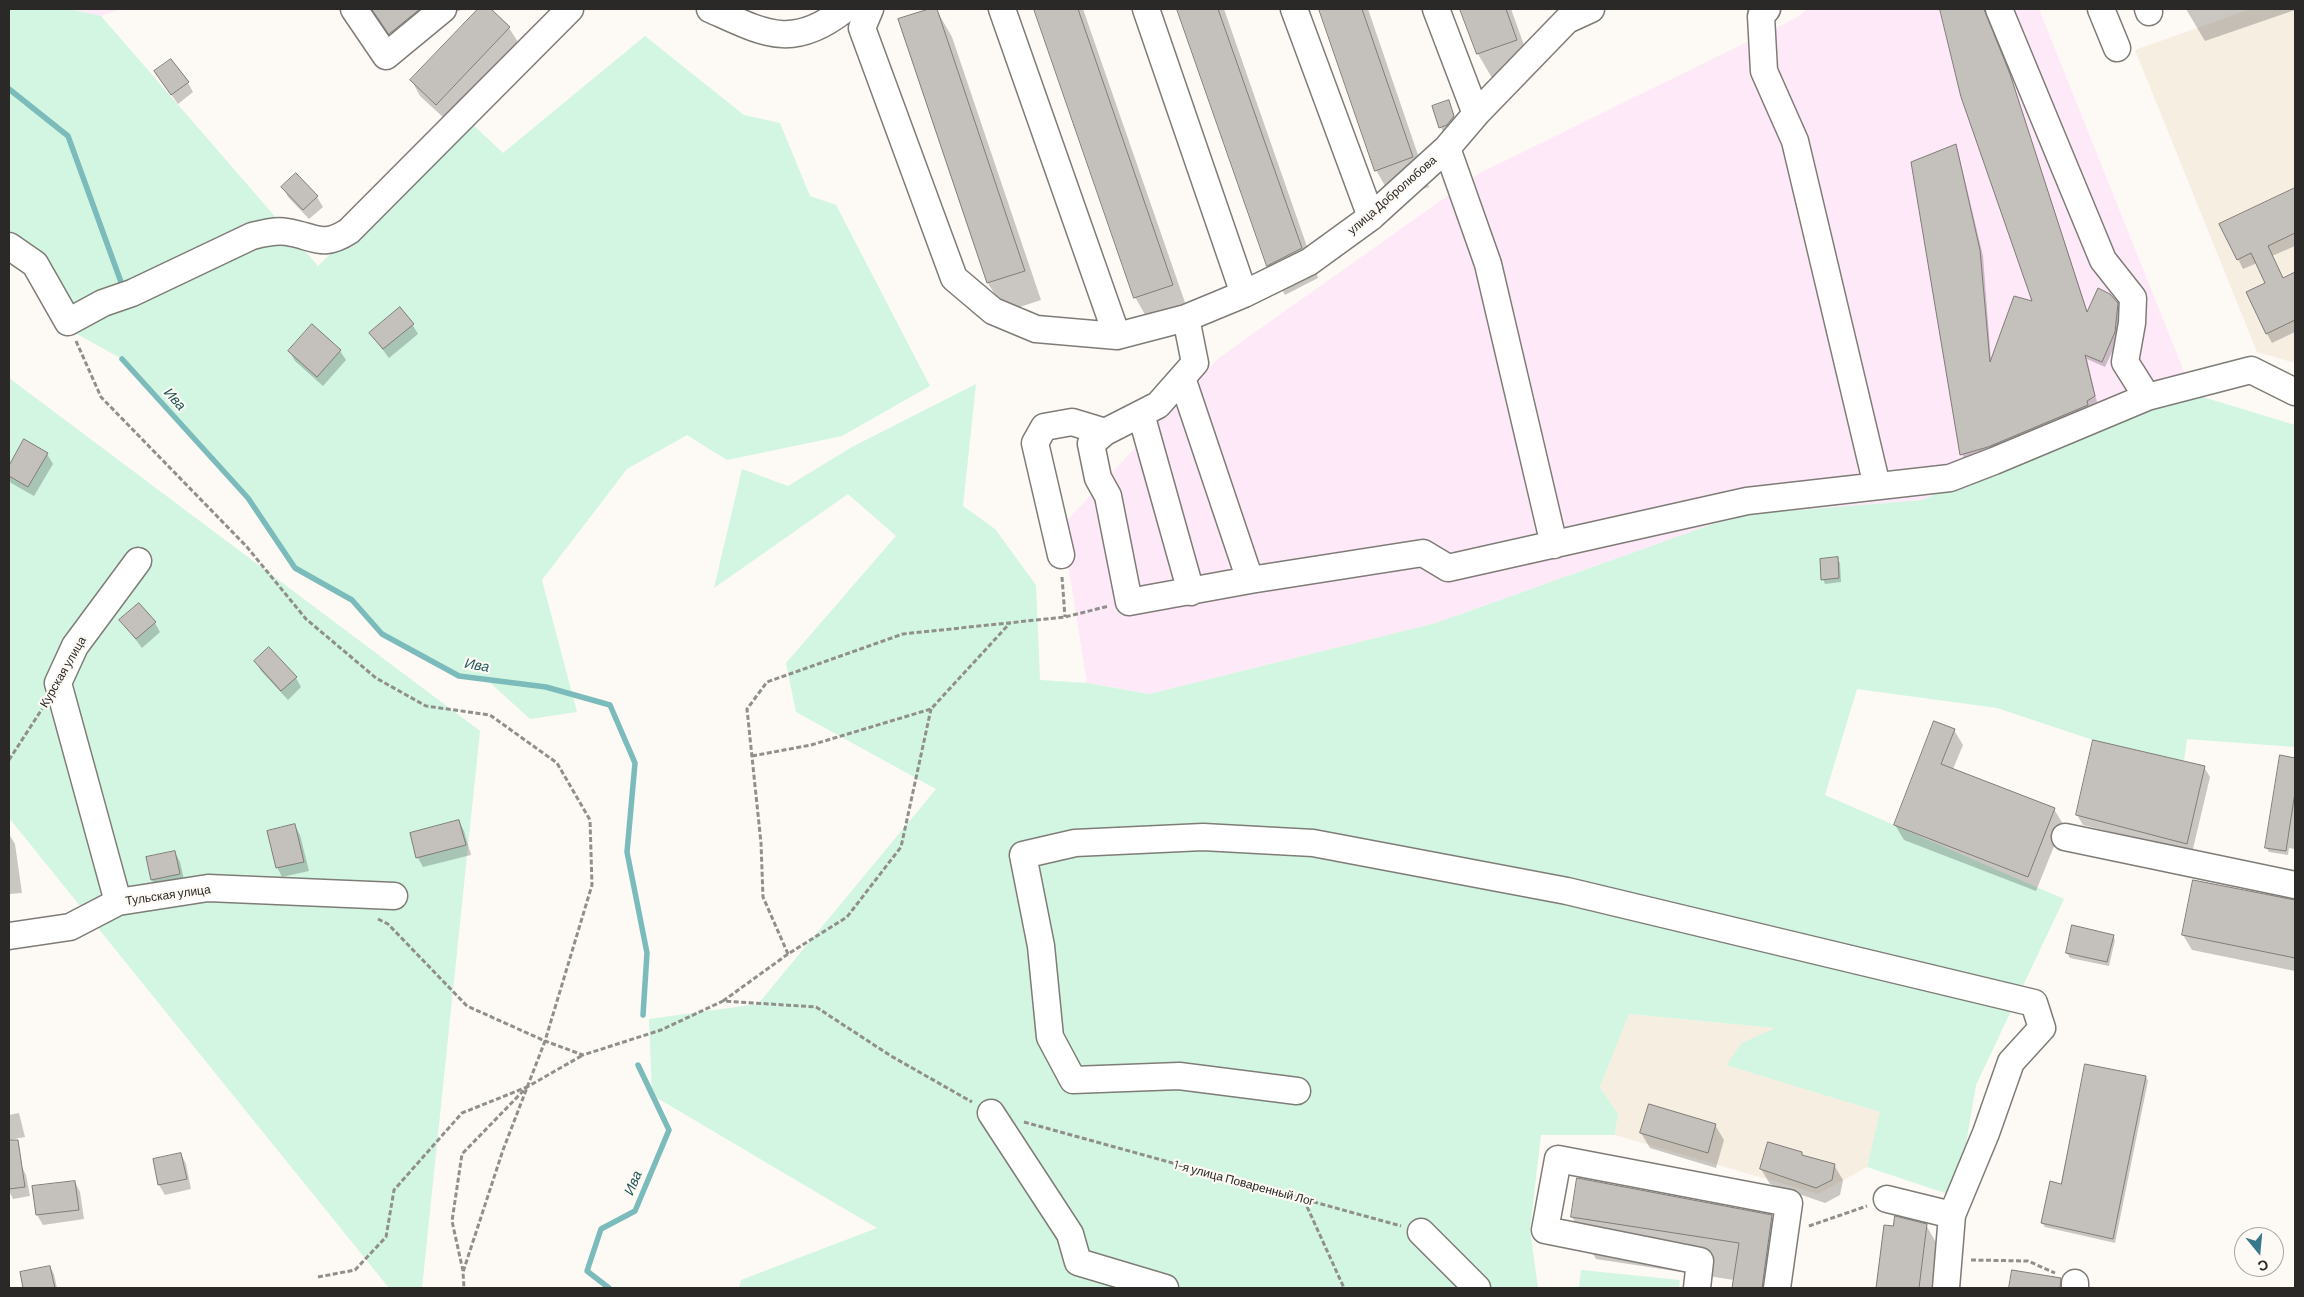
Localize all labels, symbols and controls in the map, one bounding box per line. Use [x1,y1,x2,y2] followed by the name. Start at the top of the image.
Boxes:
[1345,153,1439,237] street label: улица Добролюбова
[160,384,190,414] water label: Ива
[37,634,89,710] street label: Курская улица
[463,655,491,675] water label: Ива
[125,882,211,908] street label: Тульская улица
[1172,1157,1316,1209] street label: 1-я улица Поваренный Лог
[620,1168,646,1198] water label: Ива
[2234,1227,2284,1277] north arrow
[2256,1256,2271,1275] text: С

